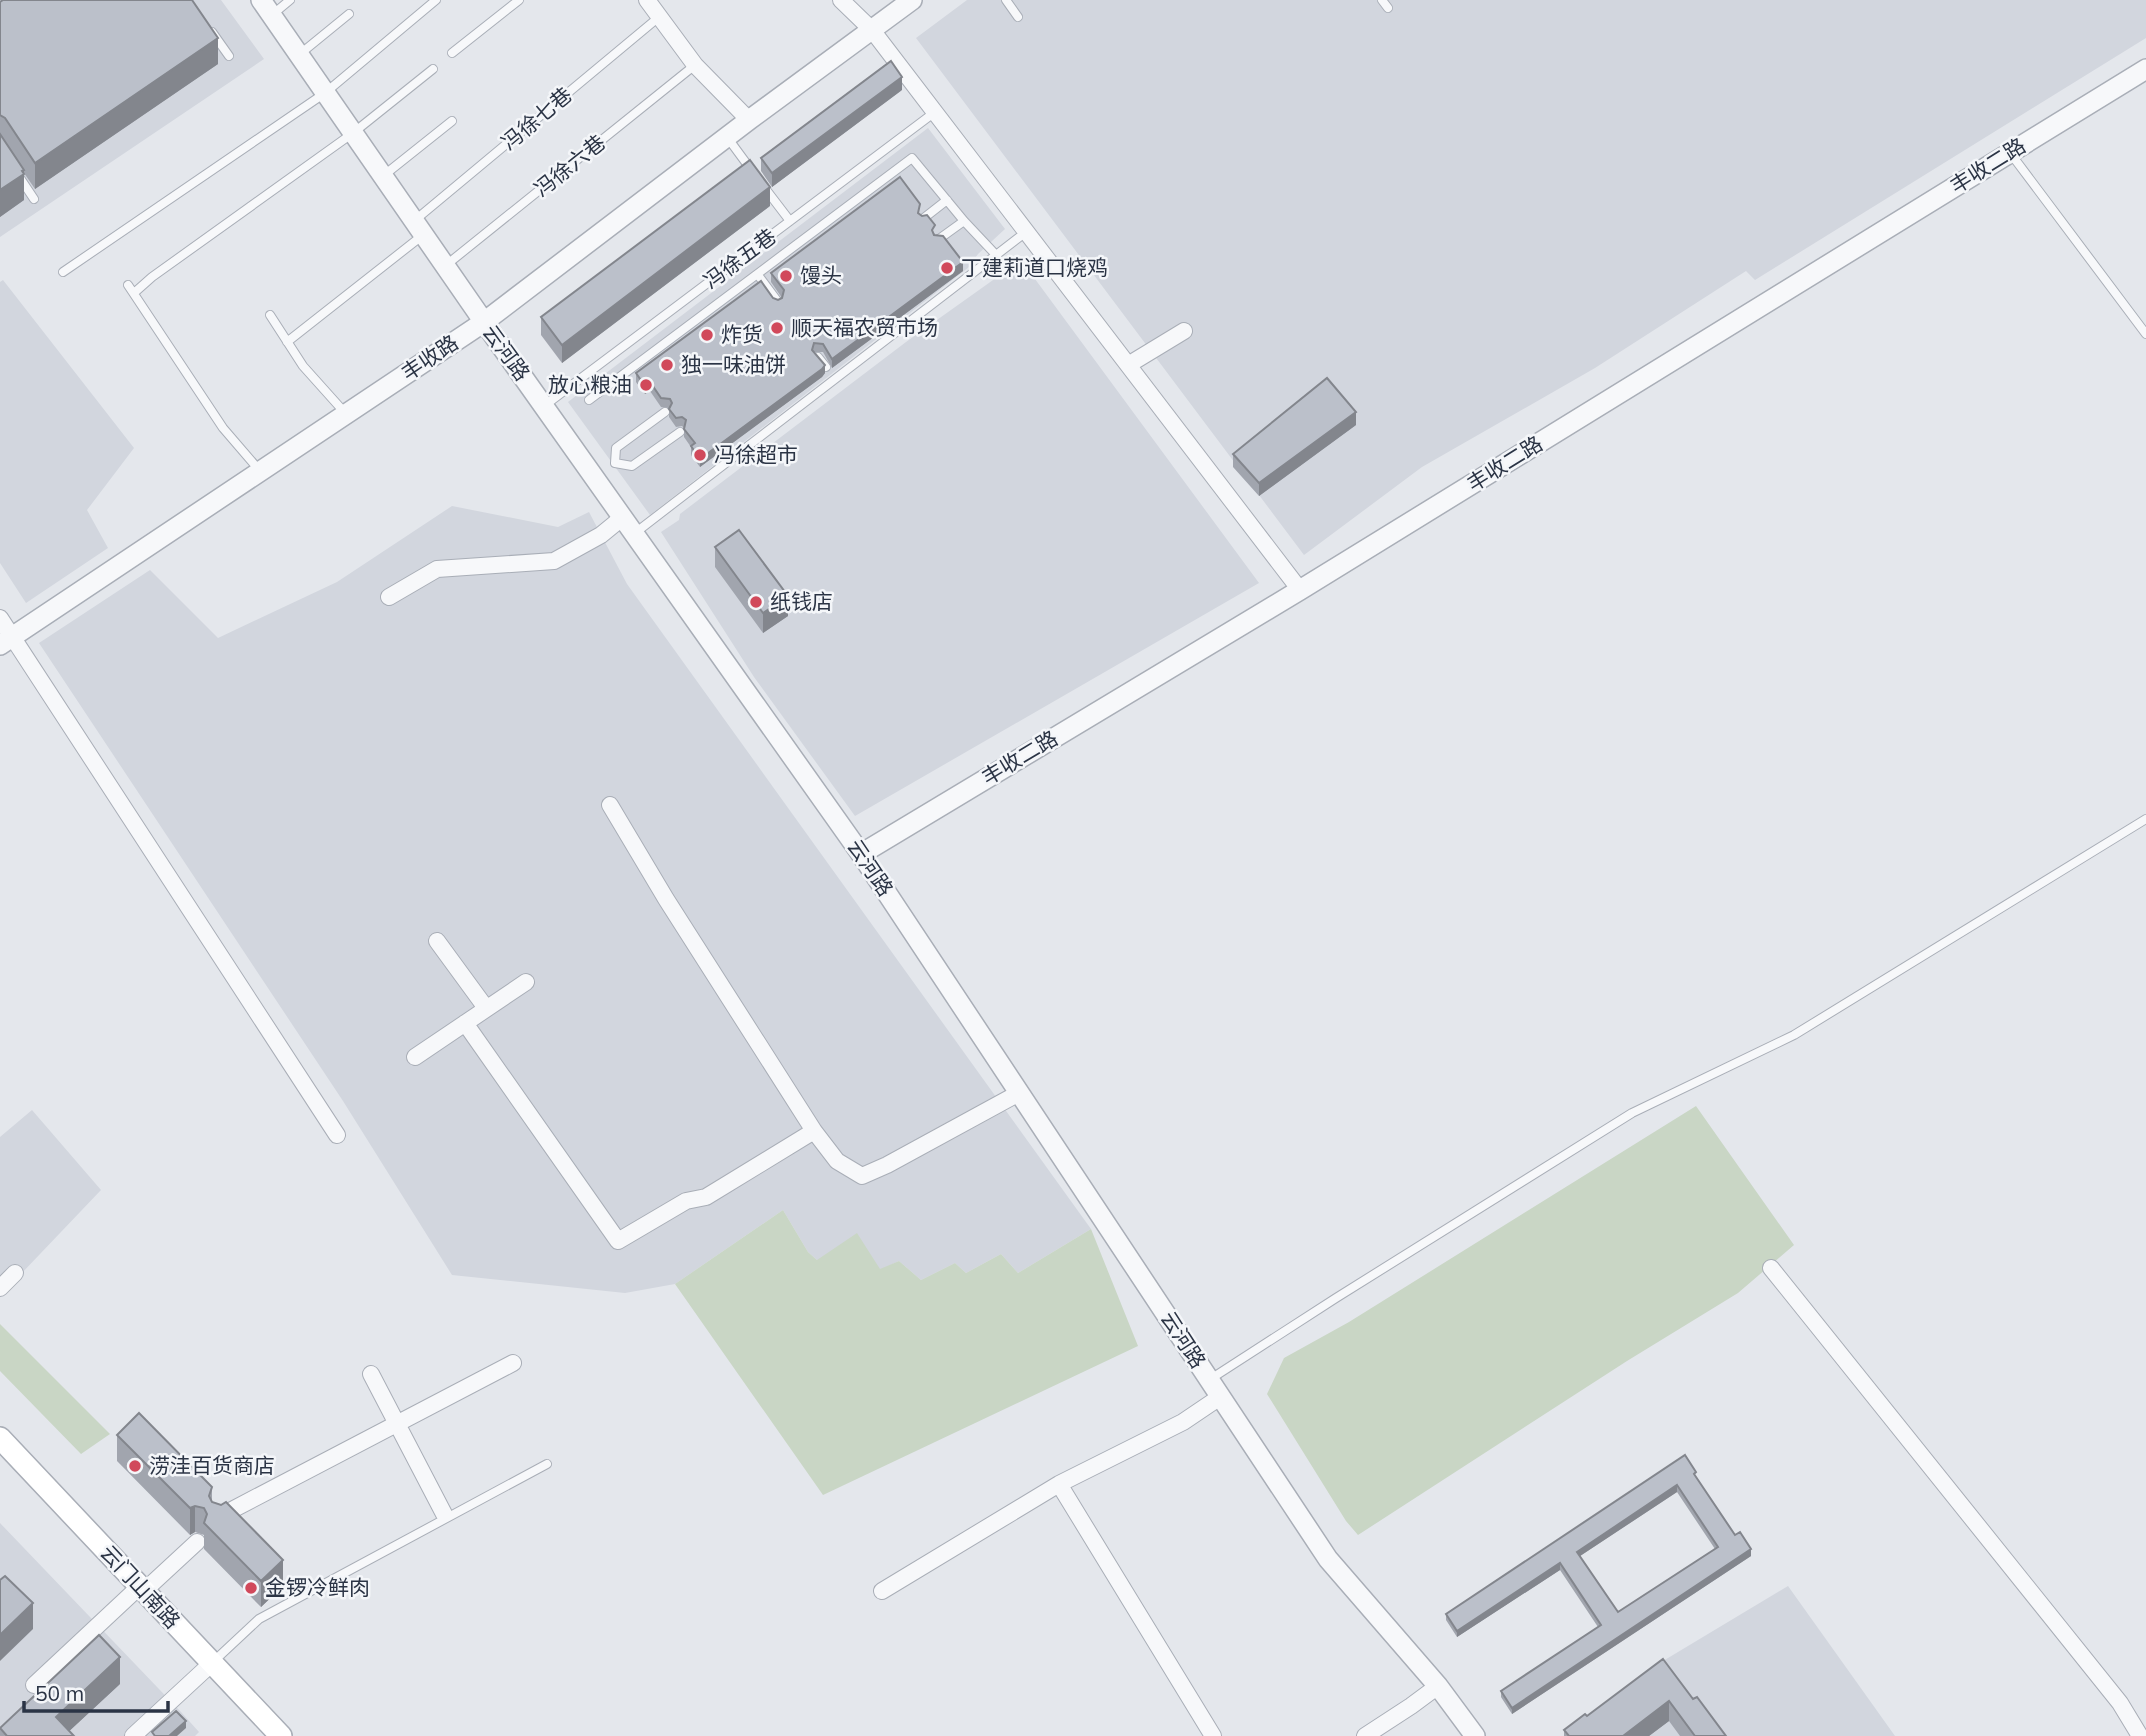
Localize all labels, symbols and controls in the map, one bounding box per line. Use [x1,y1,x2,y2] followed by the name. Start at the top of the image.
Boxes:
[496,81,577,155] street label: 冯徐七巷
[529,129,610,202] street label: 冯徐六巷
[1945,132,2030,198] street label: 丰收二路
[698,223,781,294] street label: 冯徐五巷
[961,254,1108,280] place label: 丁建莉道口烧鸡
[939,260,955,276] marker: 丁建莉道口烧鸡
[800,262,842,288] place label: 馒头
[778,268,794,284] marker: 馒头
[791,314,938,340] place label: 顺天福农贸市场
[478,319,536,386] street label: 云河路
[769,320,785,336] marker: 顺天福农贸市场
[721,321,763,347] place label: 炸货
[699,327,715,343] marker: 炸货
[396,329,463,386] street label: 丰收路
[681,351,786,377] place label: 独一味油饼
[659,357,675,373] marker: 独一味油饼
[548,371,632,397] place label: 放心粮油
[638,377,654,393] marker: 放心粮油
[1462,430,1547,496] street label: 丰收二路
[714,441,798,467] place label: 冯徐超市
[692,447,708,463] marker: 冯徐超市
[770,588,833,614] place label: 纸钱店
[748,594,764,610] marker: 纸钱店
[977,724,1062,790] street label: 丰收二路
[842,834,899,901] street label: 云河路
[1156,1306,1212,1373] street label: 云河路
[149,1452,275,1478] place label: 涝洼百货商店
[127,1458,143,1474] marker: 涝洼百货商店
[95,1539,186,1634] street label: 云门山南路
[265,1574,370,1600] place label: 金锣冷鲜肉
[243,1580,259,1596] marker: 金锣冷鲜肉
[24,1670,168,1714] scale bar
[35,1680,84,1706] text: 50 m

